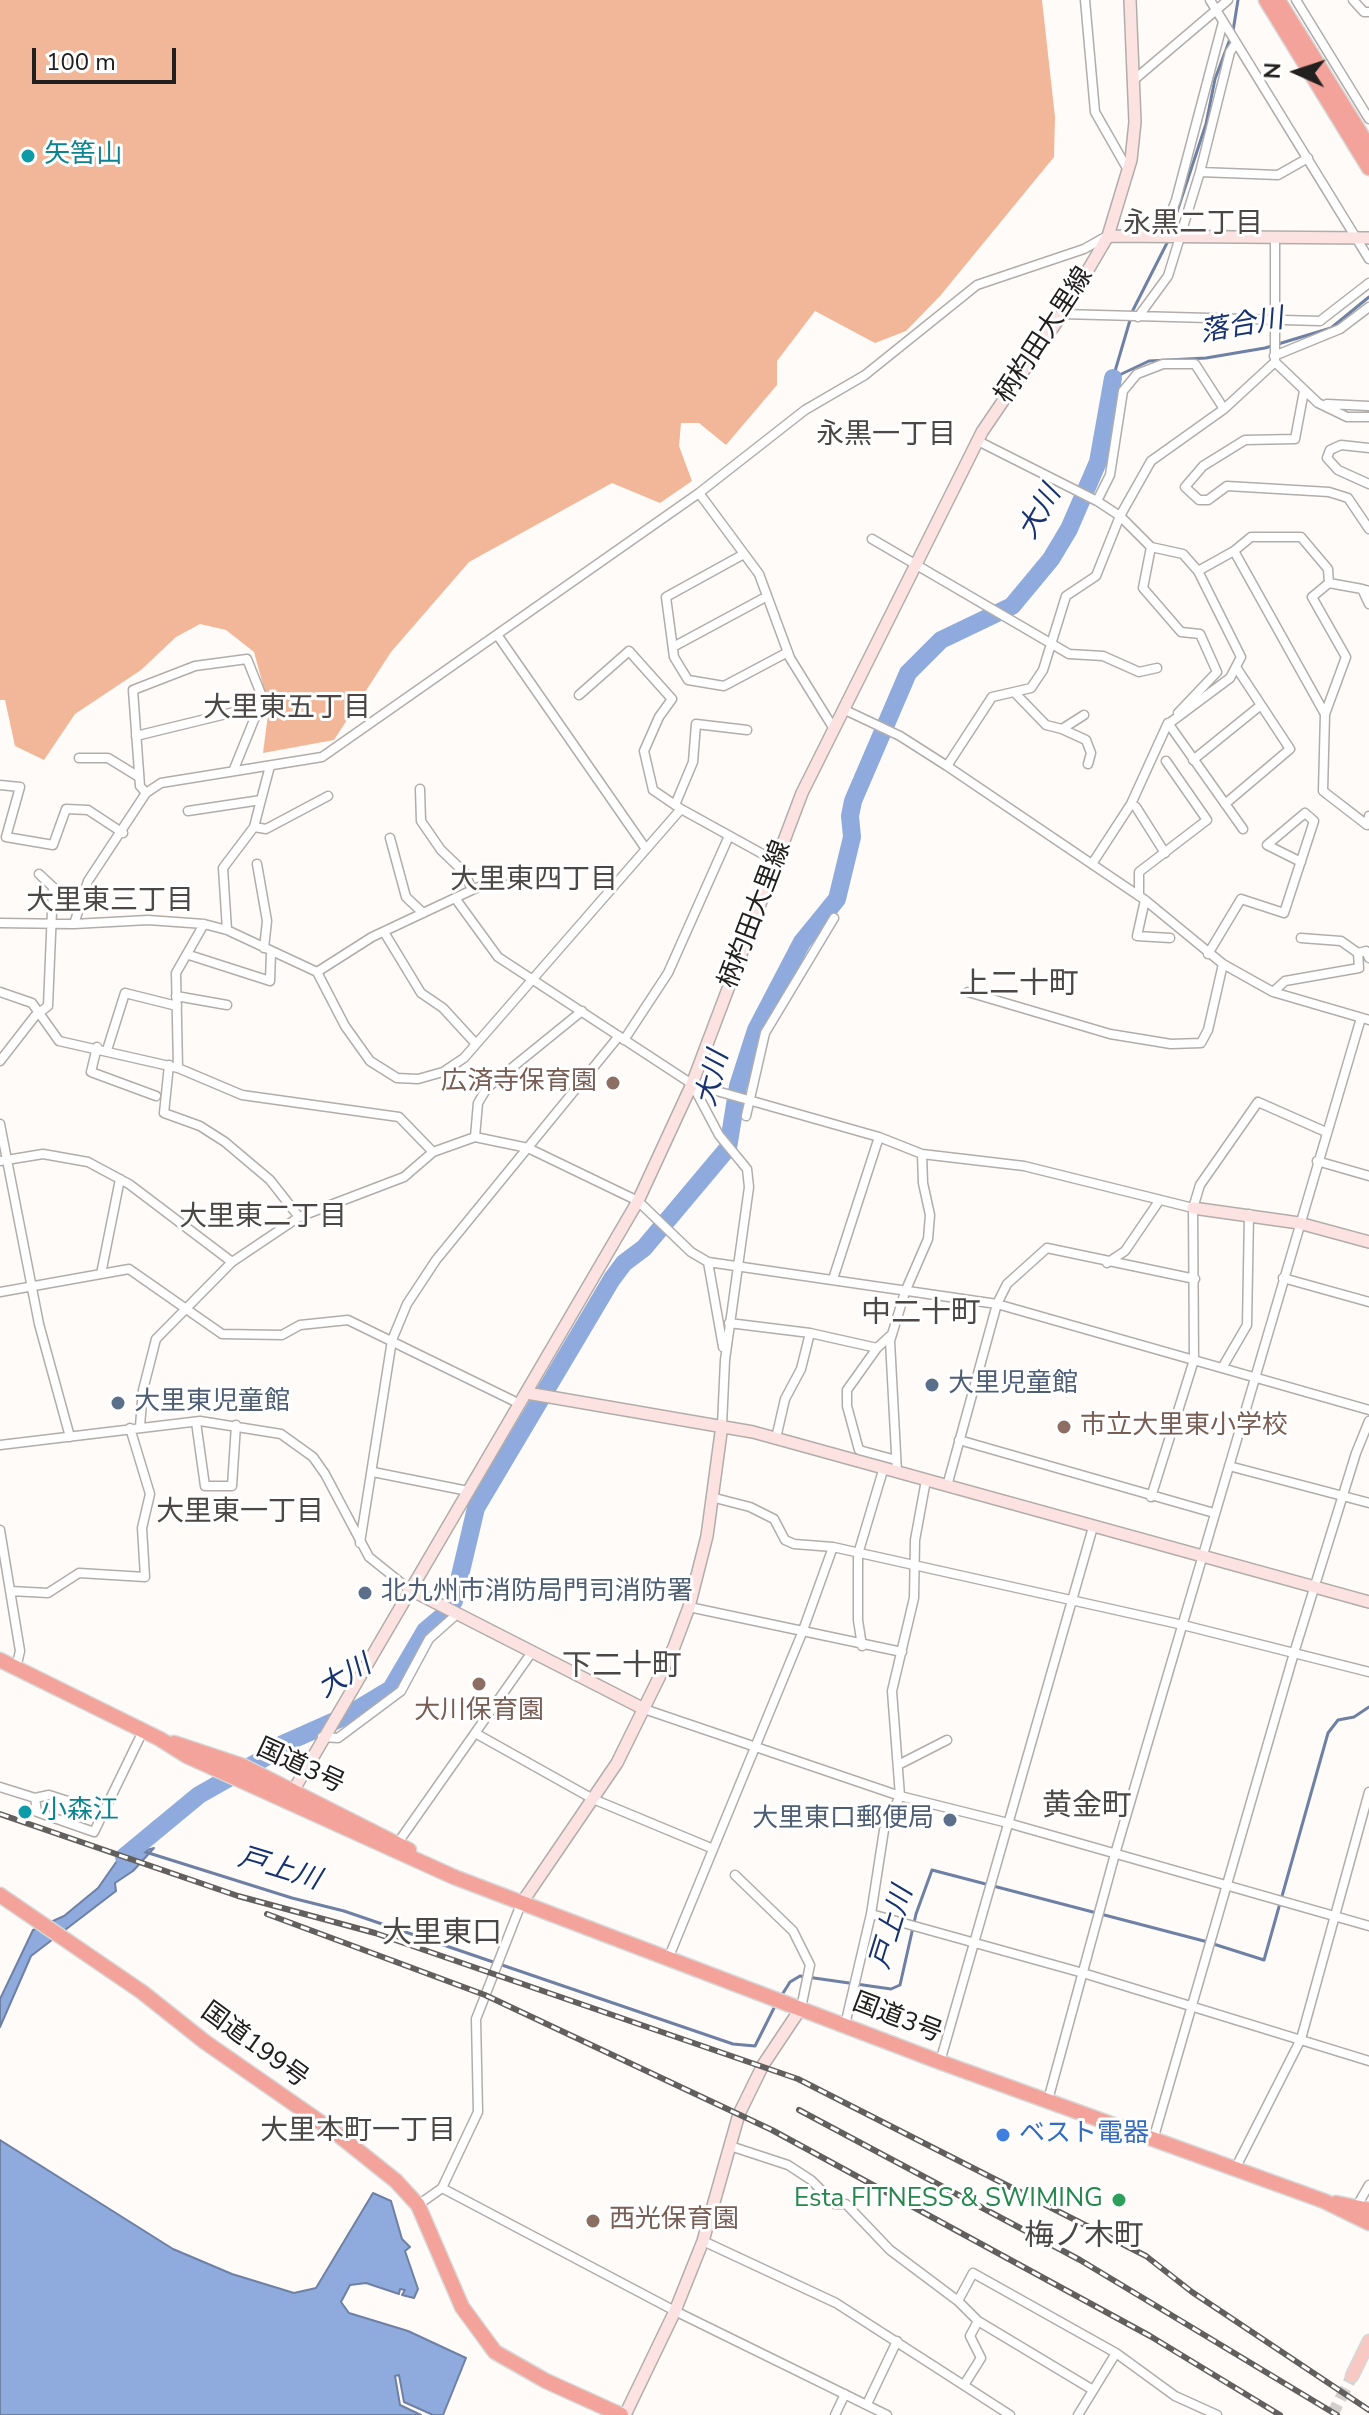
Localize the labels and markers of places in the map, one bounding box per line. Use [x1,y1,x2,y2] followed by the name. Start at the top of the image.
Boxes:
[44,140,122,172] place label: 矢筈山
[19,147,37,165] marker: 矢筈山
[441,1067,597,1099] place label: 広済寺保育園
[604,1074,622,1092] marker: 広済寺保育園
[948,1369,1078,1401] place label: 大里児童館
[923,1376,941,1394] marker: 大里児童館
[134,1387,290,1419] place label: 大里東児童館
[109,1394,127,1412] marker: 大里東児童館
[1080,1411,1288,1443] place label: 市立大里東小学校
[1055,1418,1073,1436] marker: 市立大里東小学校
[381,1577,693,1609] place label: 北九州市消防局門司消防署
[356,1584,374,1602] marker: 北九州市消防局門司消防署
[470,1675,488,1693] marker: 大川保育園
[414,1696,544,1728] place label: 大川保育園
[41,1796,119,1828] place label: 小森江
[16,1803,34,1821] marker: 小森江
[752,1804,934,1836] place label: 大里東口郵便局
[941,1811,959,1829] marker: 大里東口郵便局
[1019,2119,1149,2151] place label: ベスト電器
[994,2126,1012,2144] marker: ベスト電器
[794,2184,1103,2216] place label: Esta FITNESS & SWIMING
[1110,2191,1128,2209] marker: Esta FITNESS & SWIMING
[609,2205,739,2237] place label: 西光保育園
[584,2212,602,2230] marker: 西光保育園

